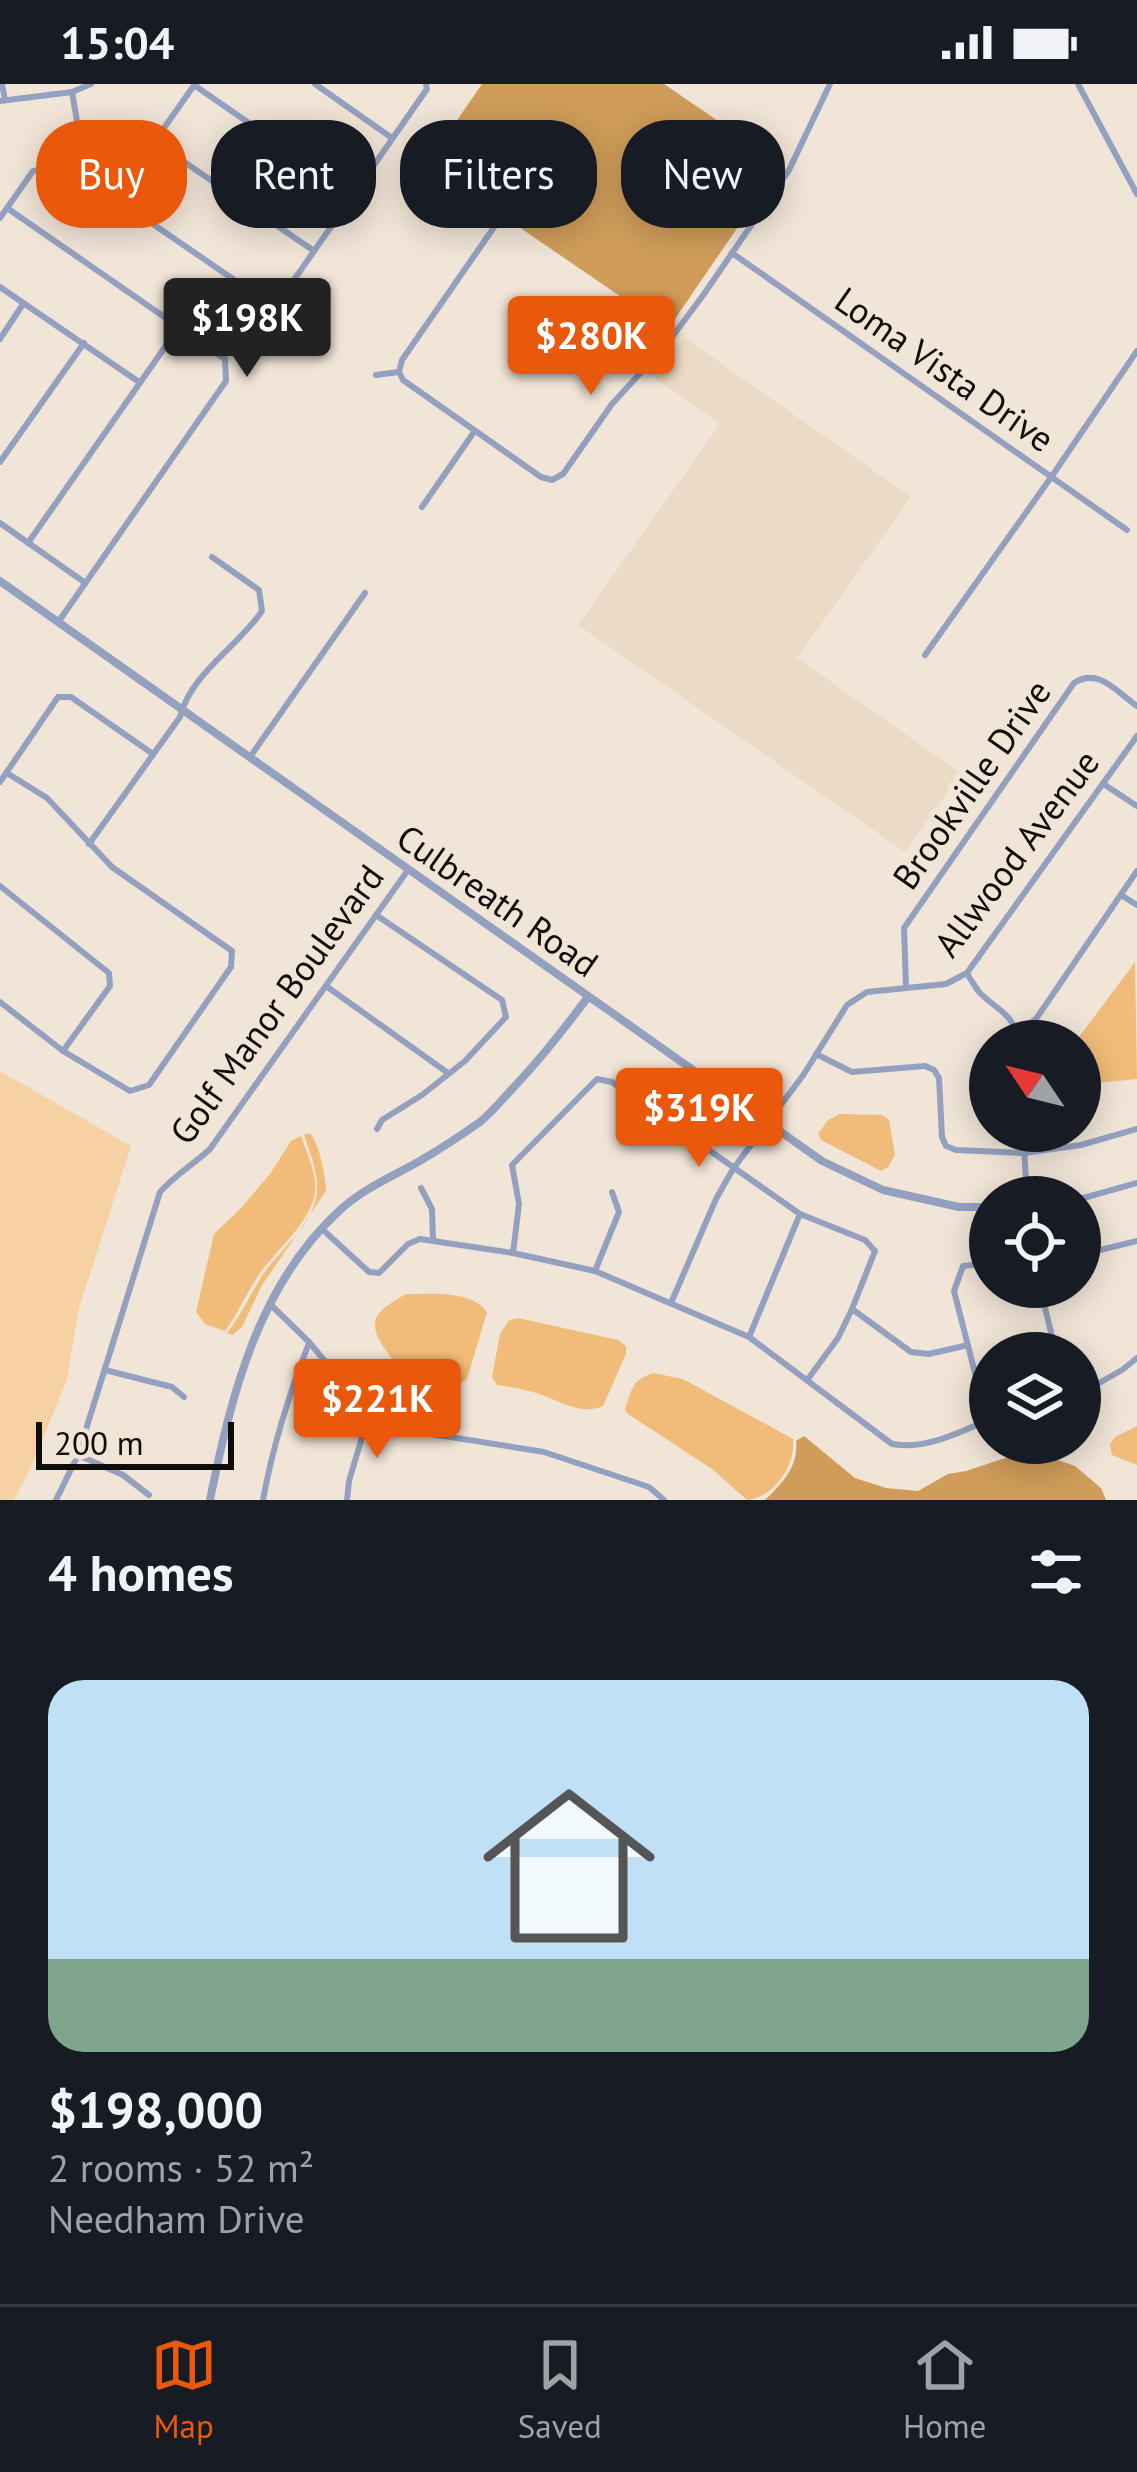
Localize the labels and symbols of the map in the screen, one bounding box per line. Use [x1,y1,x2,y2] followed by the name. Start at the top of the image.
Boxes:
[826,276,1064,462] street label: Loma Vista Drive
[163,278,331,380] pin: $198K
[507,296,675,398] pin: $280K
[881,670,1061,898] street label: Brookville Drive
[923,740,1109,966] street label: Allwood Avenue
[388,813,608,987] street label: Culbreath Road
[159,855,393,1153] street label: Golf Manor Boulevard
[969,1020,1101,1152] north arrow
[615,1068,783,1170] pin: $319K
[293,1359,461,1461] pin: $221K
[36,1416,234,1469] scale bar

